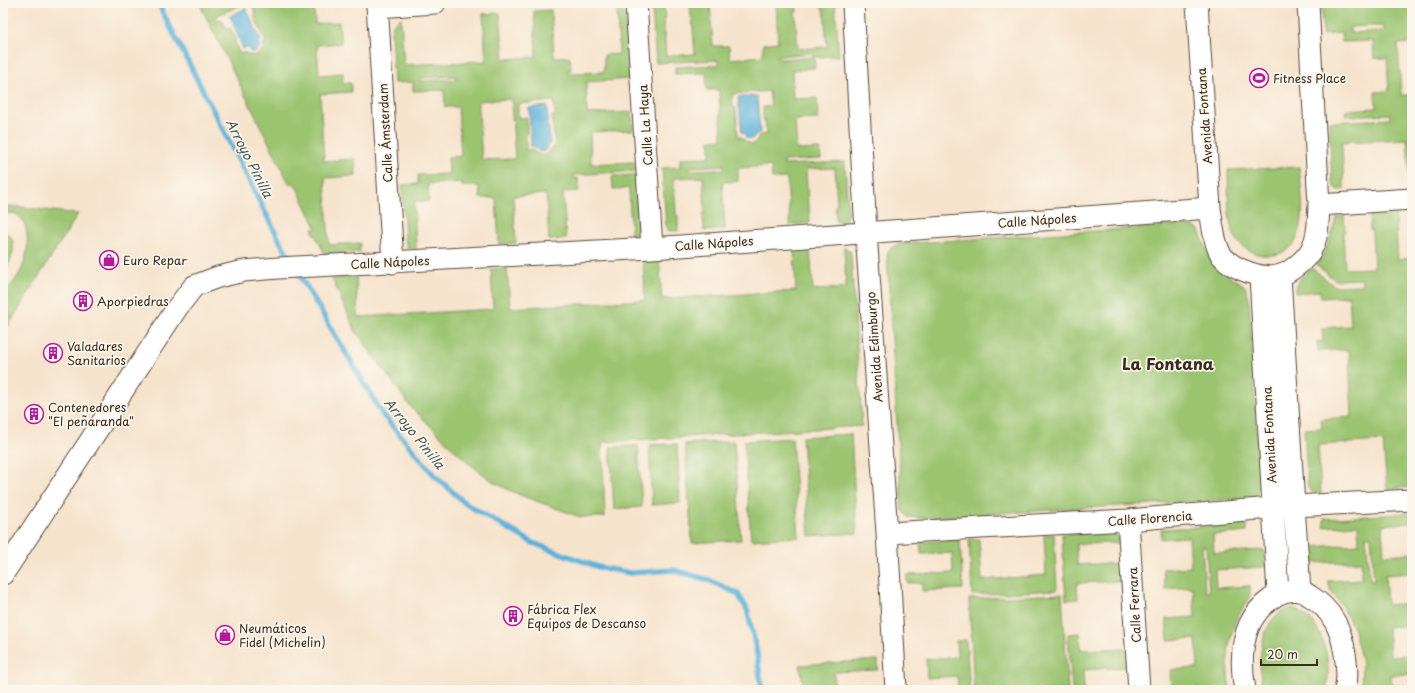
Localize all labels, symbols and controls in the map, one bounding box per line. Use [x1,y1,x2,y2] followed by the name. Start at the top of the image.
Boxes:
[1192,67,1216,165] street label: Avenida Fontana
[1248,67,1270,89] sports icon: Fitness Place
[1273,69,1346,87] place label: Fitness Place
[373,83,397,183] street label: Calle Ámsterdam
[633,83,657,166] street label: Calle La Haya
[222,115,278,202] water label: Arroyo Pinilla
[997,208,1078,232] street label: Calle Nápoles
[674,231,755,255] street label: Calle Nápoles
[98,249,120,271] shop icon: Euro Repar
[123,251,187,269] place label: Euro Repar
[350,251,430,273] street label: Calle Nápoles
[72,290,94,312] building icon: Aporpiedras
[861,291,887,403] street label: Avenida Edimburgo
[97,292,169,310] place label: Aporpiedras
[67,337,126,369] place label: Valadares Sanitarios
[42,342,64,364] building icon: Valadares Sanitarios
[1122,351,1214,375] district label: La Fontana
[1257,386,1281,484] street label: Avenida Fontana
[380,393,450,473] water label: Arroyo Pinilla
[48,398,134,430] place label: Contenedores "El peñaranda"
[23,403,45,425] building icon: Contenedores "El peñaranda"
[1107,506,1194,530] street label: Calle Florencia
[1123,566,1145,643] street label: Calle Ferrara
[527,600,647,632] place label: Fábrica Flex Equipos de Descanso
[502,605,524,627] building icon: Fábrica Flex Equipos de Descanso
[239,619,326,651] place label: Neumáticos Fidel (Michelin)
[214,624,236,646] shop icon: Neumáticos Fidel (Michelin)
[1261,641,1317,667] scale bar
[1267,645,1298,663] text: 20 m

